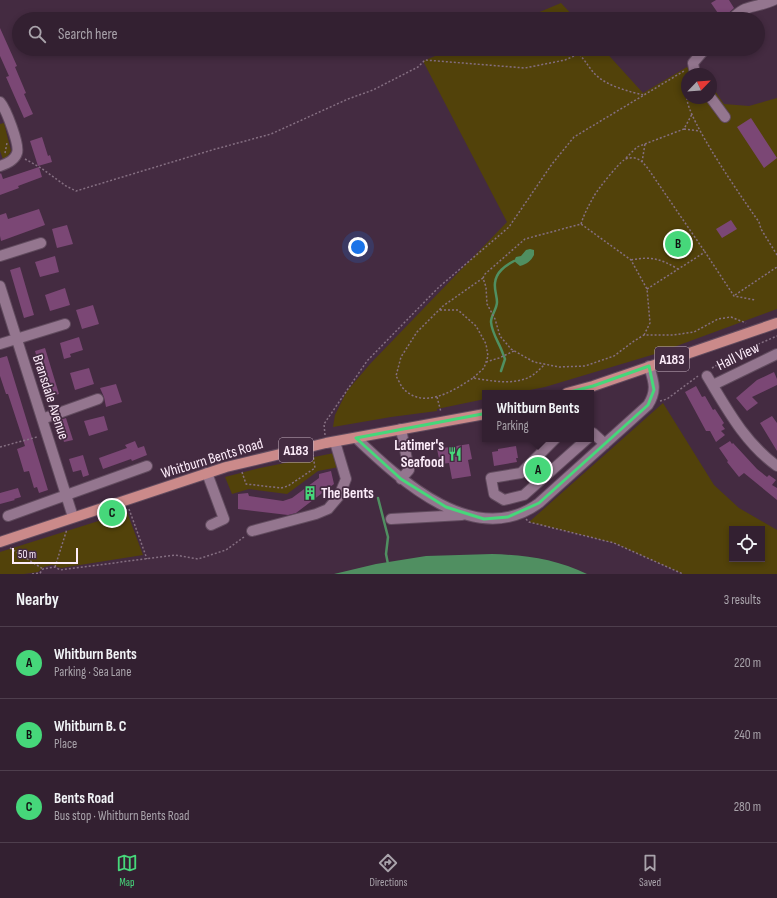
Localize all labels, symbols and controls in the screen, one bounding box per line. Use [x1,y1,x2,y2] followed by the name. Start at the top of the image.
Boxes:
[12,12,765,56] search box
[26,23,48,45] icon: search
[58,25,118,44] text: Search here
[681,68,717,104] north arrow
[665,229,691,259] pin: B
[348,237,368,257] your location
[714,338,763,375] street label: Hall View
[655,347,689,371] road number: A183
[28,352,73,442] street label: Bransdale Avenue
[482,390,594,442] popup
[497,399,579,418] text: Whitburn Bents
[497,418,529,434] text: Parking
[159,434,265,483] street label: Whitburn Bents Road
[394,436,444,472] place label: Latimer's Seafood
[279,438,313,462] road number: A183
[447,446,463,462] restaurant icon: Latimer's Seafood
[525,455,551,485] pin: A
[321,484,374,503] place label: The Bents
[302,485,318,501] building icon: The Bents
[99,498,125,528] pin: C
[729,526,765,562] map controls
[729,526,765,562] button: locate
[12,546,78,565] scale bar
[18,548,36,561] text: 50 m
[16,590,59,610] text: Nearby
[724,592,761,608] text: 3 results
[54,645,137,664] text: Whitburn Bents
[26,655,32,671] text: A
[734,655,761,671] text: 220 m
[54,664,131,680] text: Parking · Sea Lane
[54,717,126,736] text: Whitburn B. C
[26,727,32,743] text: B
[734,727,761,743] text: 240 m
[54,736,77,752] text: Place
[54,789,114,808] text: Bents Road
[26,799,32,815] text: C
[734,799,761,815] text: 280 m
[54,808,190,824] text: Bus stop · Whitburn Bents Road
[116,852,138,889] tab: Map
[370,852,407,889] tab: Directions
[639,852,661,889] tab: Saved

